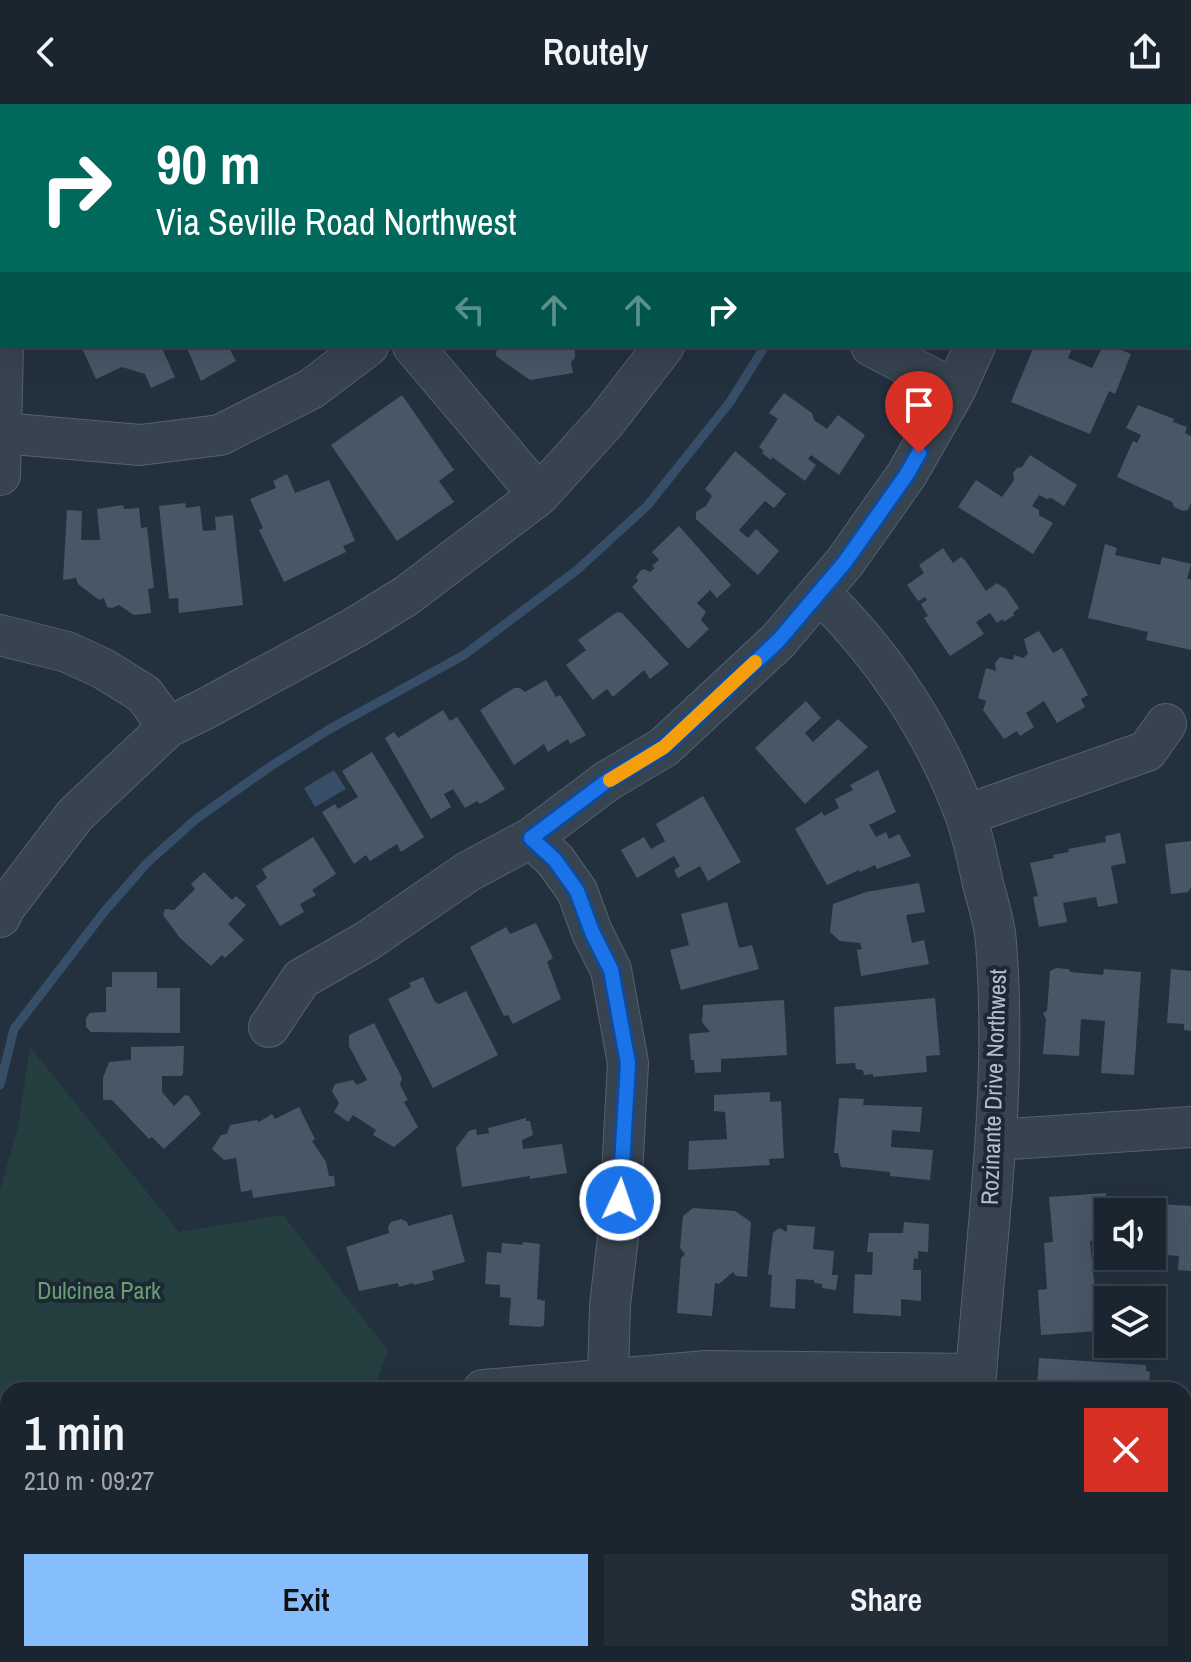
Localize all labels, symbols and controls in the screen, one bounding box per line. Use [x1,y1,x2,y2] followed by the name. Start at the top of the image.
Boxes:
[543,28,648,76] text: Routely
[24,30,68,74] icon: back
[1123,30,1167,74] icon: share
[156,126,261,201] text: 90 m
[24,136,128,240] icon: right
[156,198,516,246] text: Via Seville Road Northwest
[448,288,492,332] icon: left
[532,288,576,332] icon: ahead
[616,288,660,332] icon: ahead
[700,288,744,332] icon: right
[885,371,953,453] pin
[897,383,941,427] icon: arrive
[973,968,1013,1206] street label: Rozinante Drive Northwest
[578,1158,662,1242] position arrow
[1094,1198,1166,1358] map controls
[1094,1198,1166,1270] button: sound
[37,1274,161,1306] park label: Dulcinea Park
[1094,1286,1166,1358] button: layers
[24,1400,125,1465] text: 1 min
[1084,1408,1168,1492] button: close
[24,1463,154,1498] text: 210 m · 09:27
[24,1554,588,1646] button: Exit
[604,1554,1168,1646] button: Share

